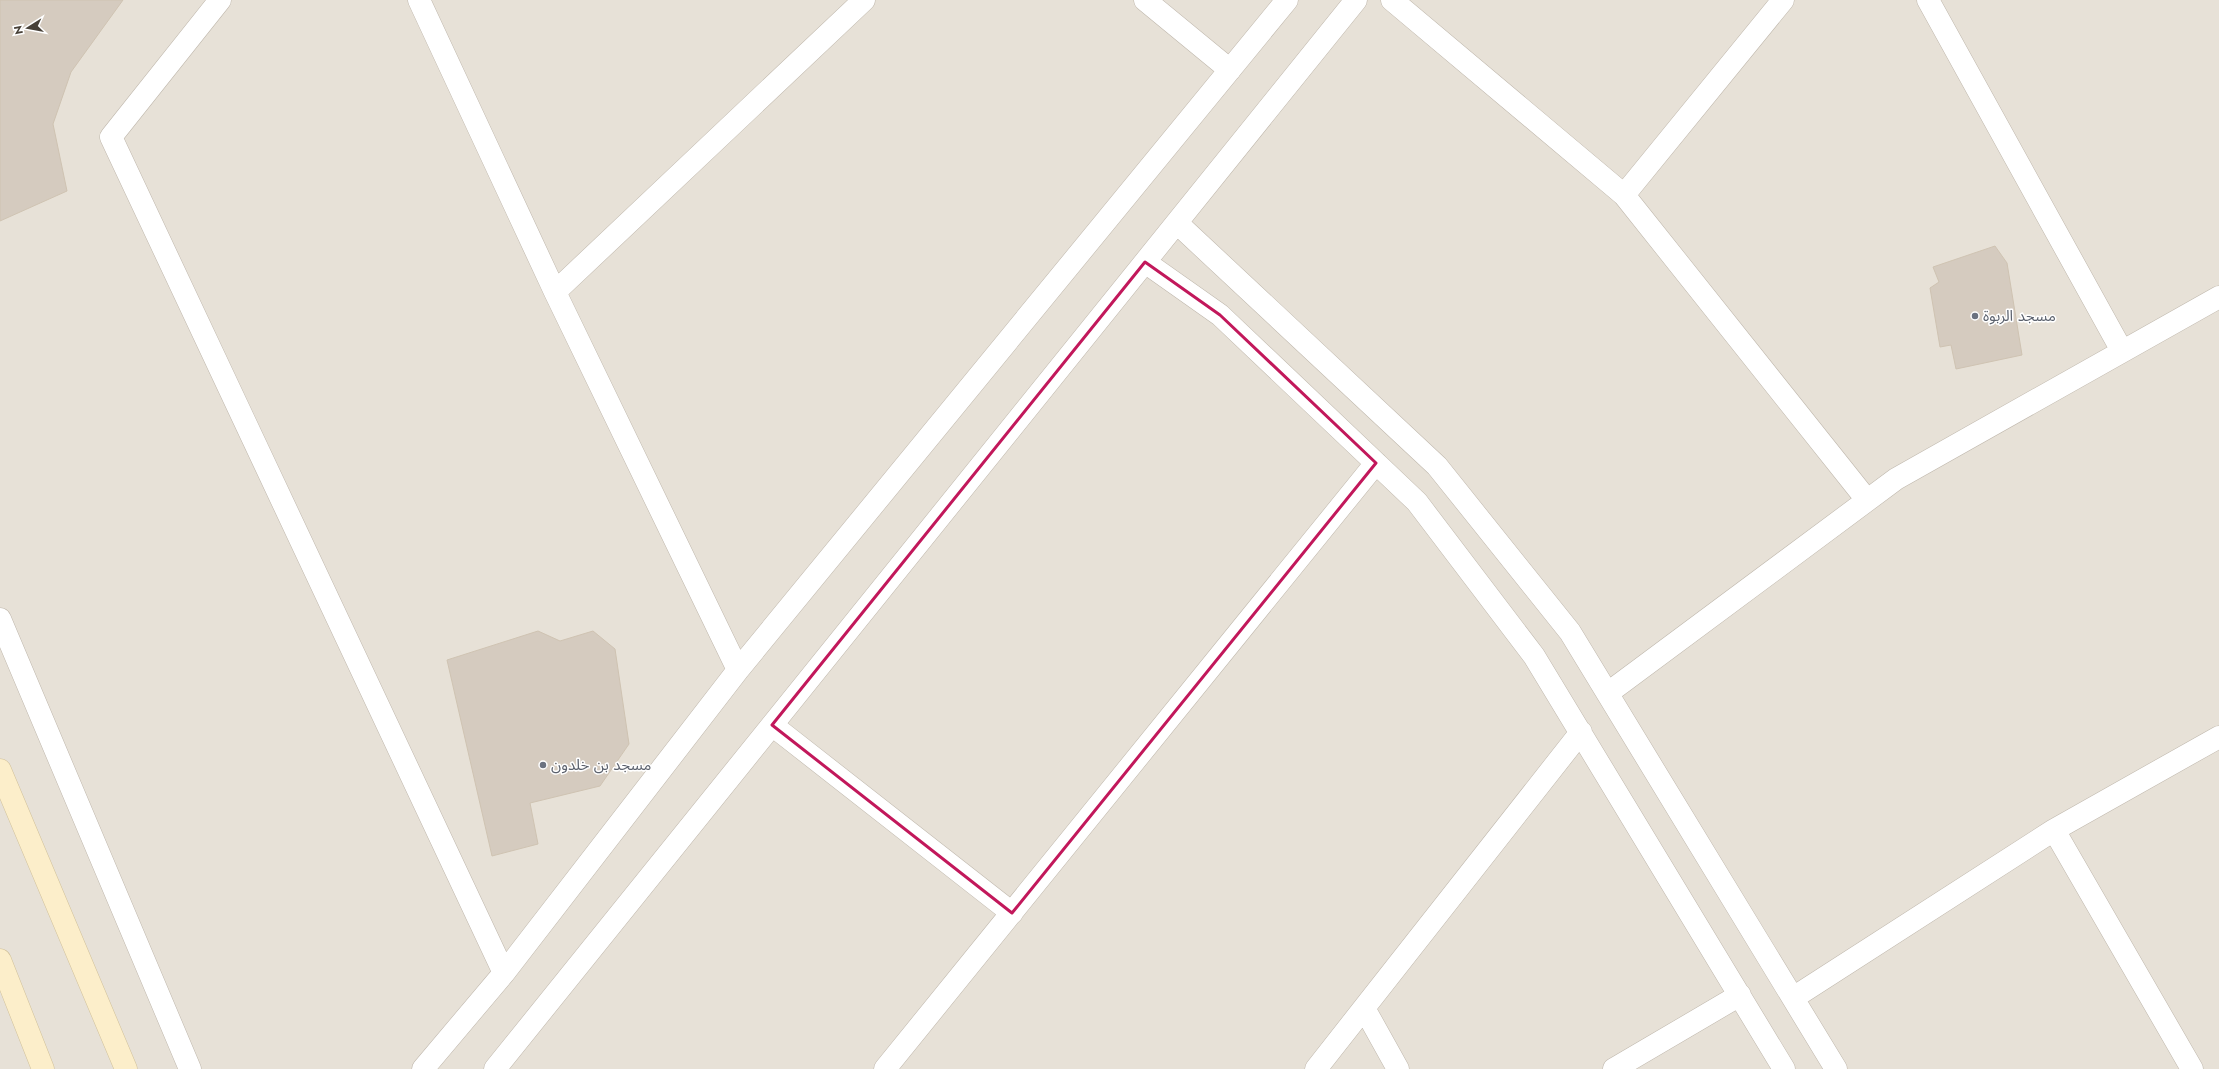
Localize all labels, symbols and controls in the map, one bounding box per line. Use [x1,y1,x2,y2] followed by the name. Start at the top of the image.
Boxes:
[8,8,48,48] north arrow
[9,24,27,36] text: N
[1983,305,2056,327] place label: مسجد الربوة
[1970,311,1980,321] marker: مسجد الربوة
[551,754,651,776] place label: مسجد بن خلدون
[538,760,548,770] marker: مسجد بن خلدون

